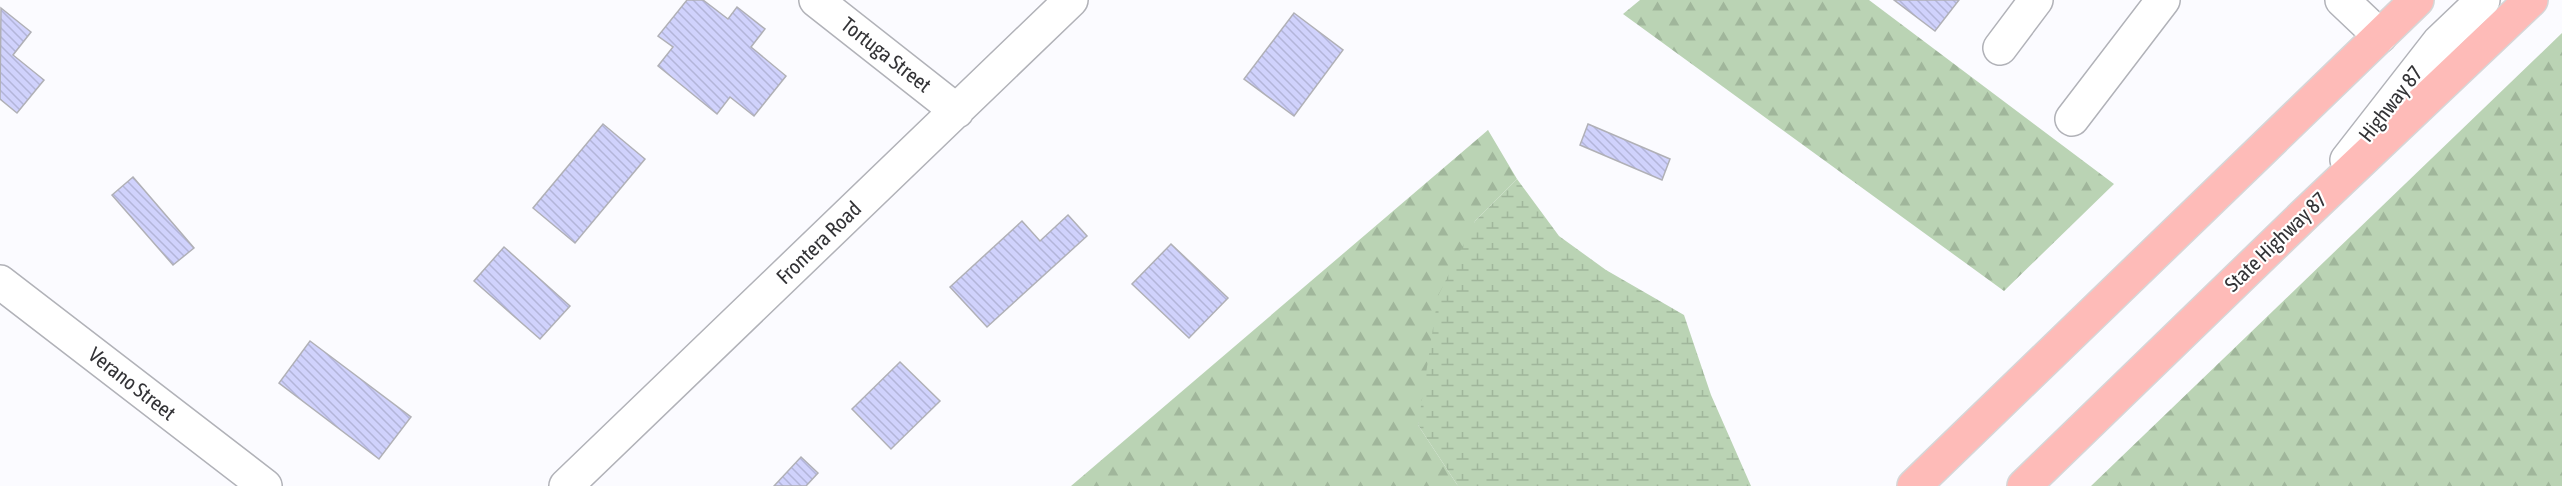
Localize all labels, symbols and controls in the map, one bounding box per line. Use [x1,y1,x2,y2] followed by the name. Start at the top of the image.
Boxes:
[837,12,936,97] street label: Tortuga Street
[2353,61,2427,146] street label: Highway 87
[2219,187,2331,296] street label: State Highway 87
[771,196,866,288] street label: Frontera Road
[84,342,181,425] street label: Verano Street

